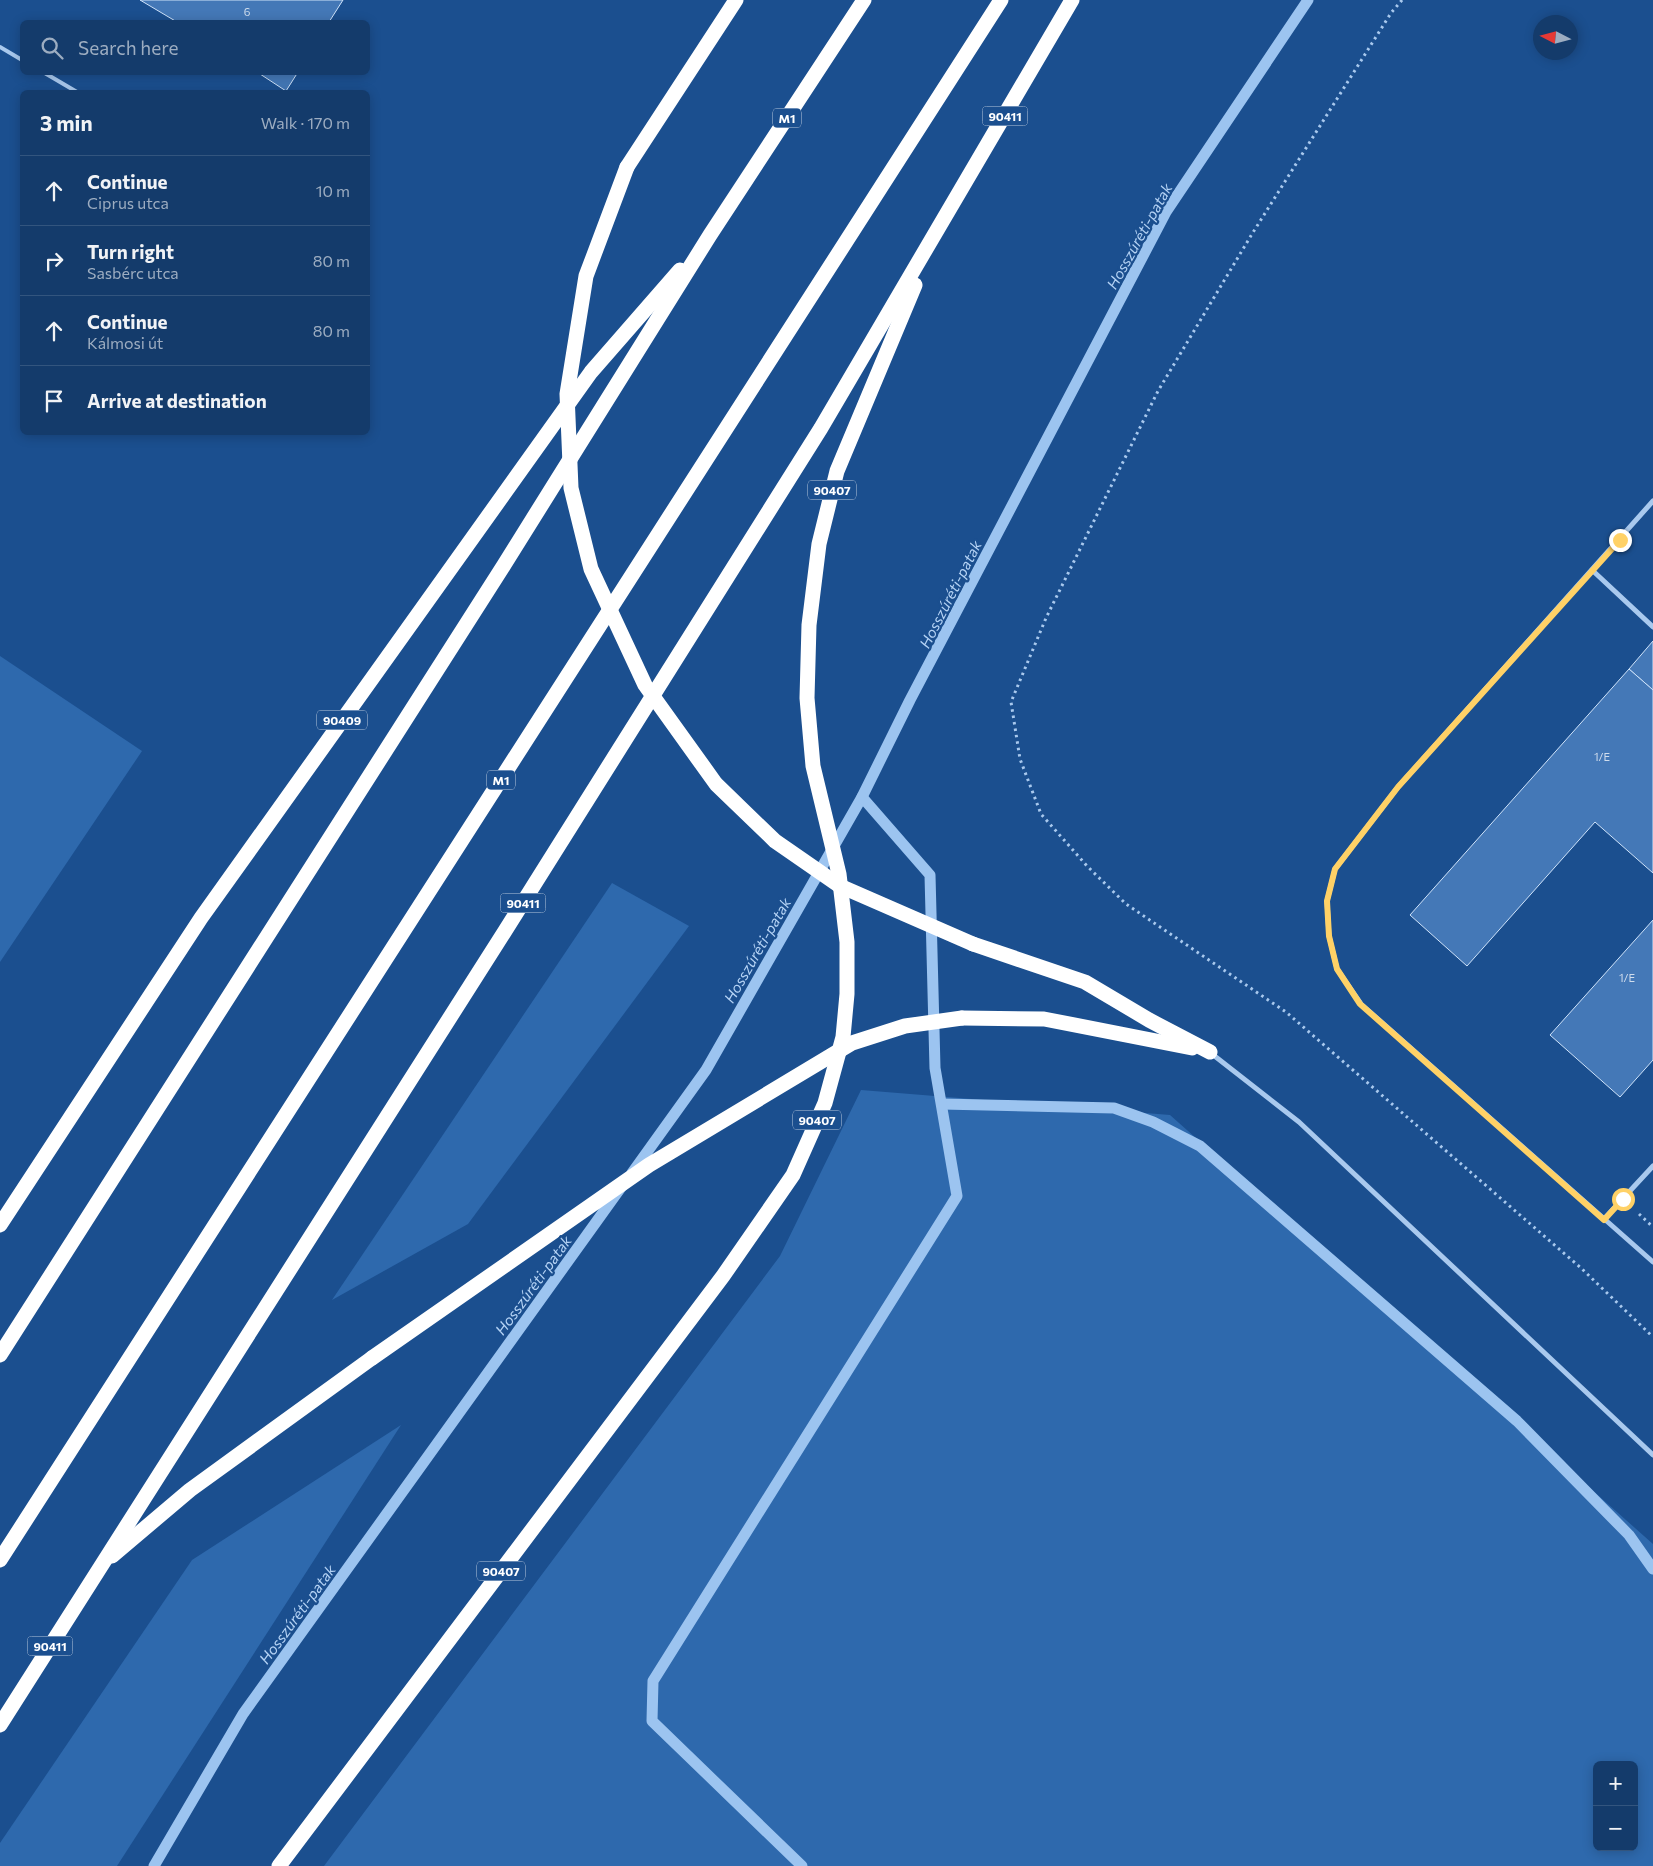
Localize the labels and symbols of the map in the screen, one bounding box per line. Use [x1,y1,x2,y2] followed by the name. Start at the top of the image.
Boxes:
[244,5,251,18] house number: 6
[1533,15,1578,60] north arrow
[982,106,1028,125] road number: 90411
[773,109,801,128] road number: M1
[1102,179,1176,292] water label: Hosszúréti-patak
[808,480,856,500] road number: 90407
[1609,529,1632,552] route end
[915,536,985,651] water label: Hosszúréti-patak
[317,710,367,730] road number: 90409
[1594,750,1610,763] house number: 1/E
[487,770,515,790] road number: M1
[500,894,546,912] road number: 90411
[720,894,795,1006] water label: Hosszúréti-patak
[1619,971,1635,984] house number: 1/E
[793,1110,841,1130] road number: 90407
[1612,1188,1635,1211] route start
[491,1231,576,1338] water label: Hosszúréti-patak
[255,1560,340,1667] water label: Hosszúréti-patak
[477,1562,525,1580] road number: 90407
[28,1636,72,1655] road number: 90411

